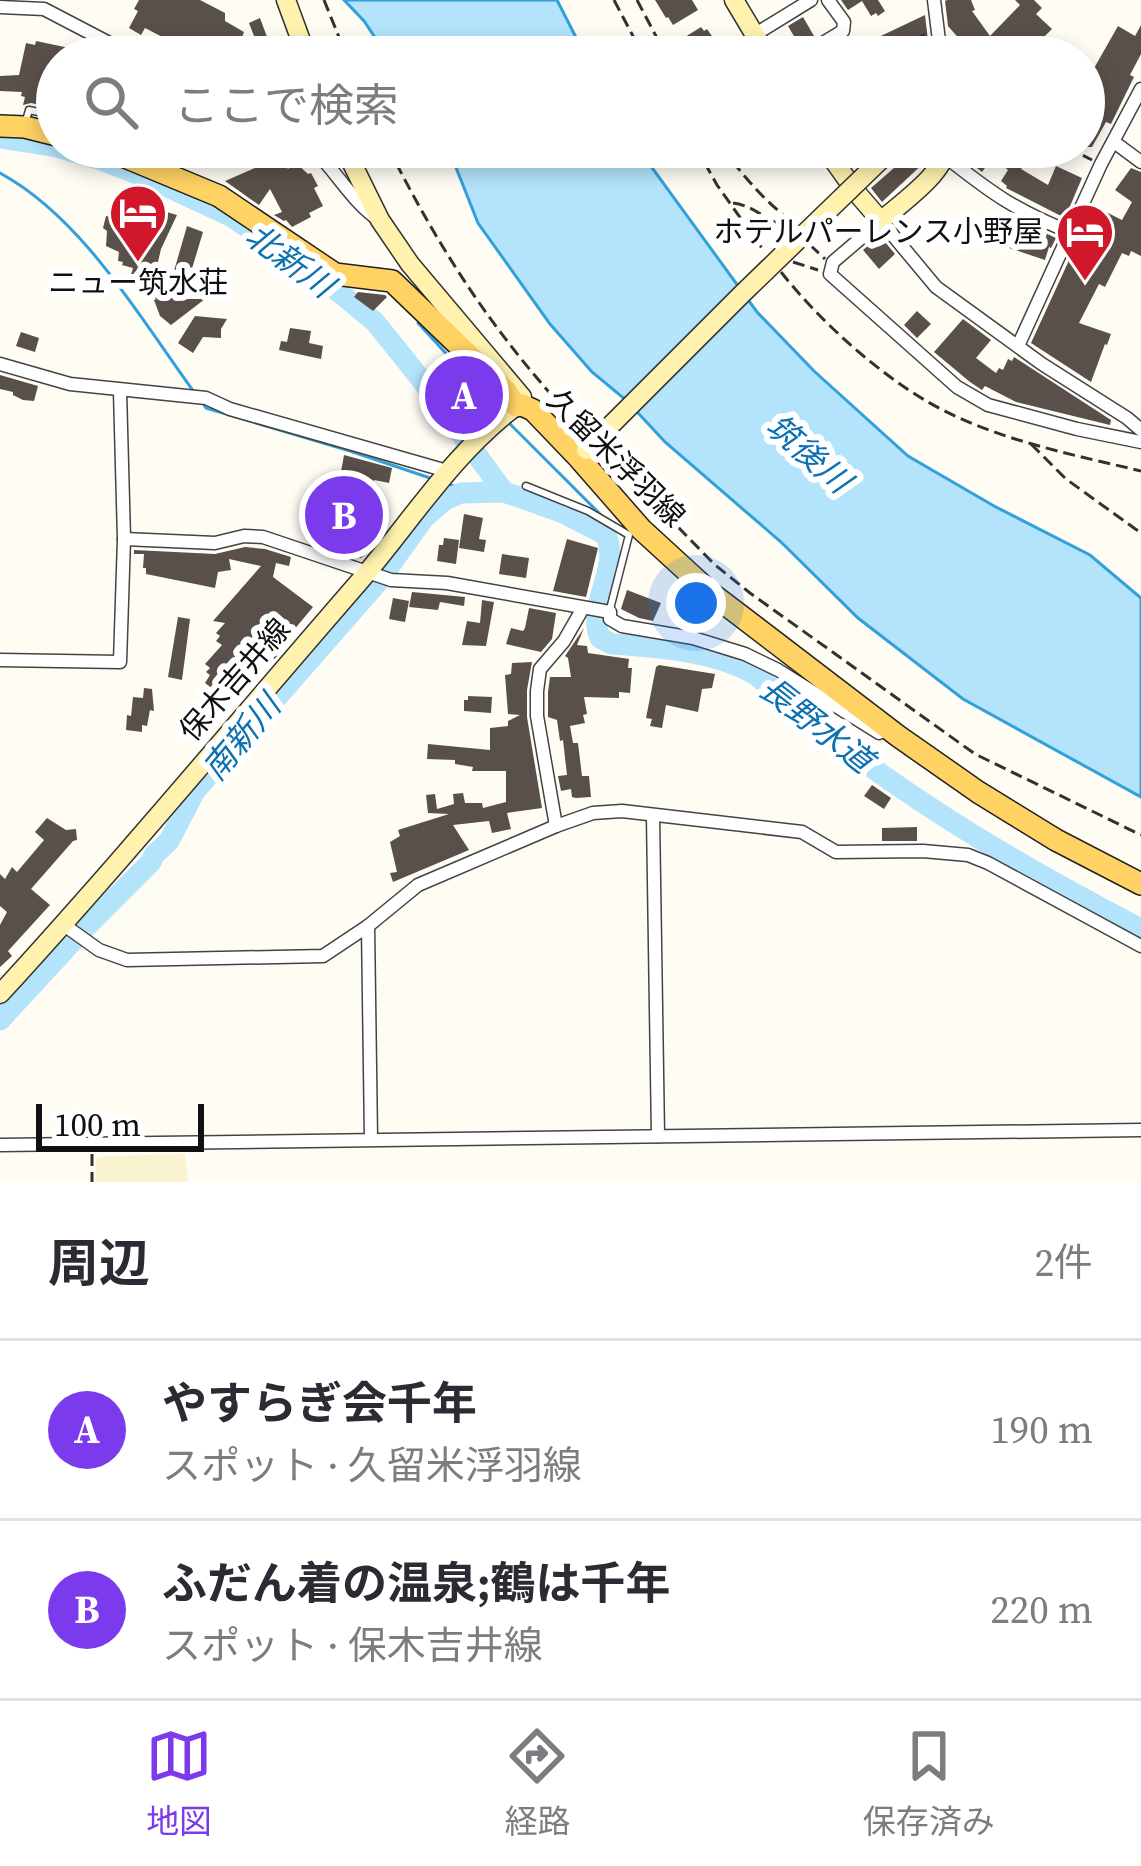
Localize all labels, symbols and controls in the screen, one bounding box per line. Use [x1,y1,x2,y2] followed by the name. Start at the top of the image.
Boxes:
[36,36,1105,168] search box
[78,69,144,135] icon: search
[174,74,399,136] text: ここで検索
[107,182,169,264] hotel icon: ニュー筑水荘
[1054,201,1116,283] hotel icon: ホテルパーレンス小野屋
[714,211,1043,252] place label: ホテルパーレンス小野屋
[236,213,345,309] water label: 北新川
[48,262,228,303] place label: ニュー筑水荘
[425,350,503,440] pin: A
[538,380,694,536] street label: 久留米浮羽線
[757,404,863,505] water label: 筑後川
[305,470,383,560] pin: B
[666,573,726,633] your location
[170,610,299,750] street label: 保木吉井線
[751,666,886,786] water label: 長野水道
[192,683,292,790] water label: 南新川
[36,1098,204,1151] scale bar
[54,1102,141,1147] text: 100 m
[48,1228,150,1298] text: 周辺
[1034,1236,1093,1289] text: 2件
[162,1372,477,1434] text: やすらぎ会千年
[74,1403,100,1456] text: A
[990,1403,1093,1456] text: 190 m
[162,1439,582,1492] text: スポット · 久留米浮羽線
[162,1552,671,1614] text: ふだん着の温泉;鶴は千年
[74,1583,100,1636] text: B
[990,1583,1093,1636] text: 220 m
[162,1619,543,1672] text: スポット · 保木吉井線
[146,1723,212,1844] tab: 地図
[504,1723,570,1844] tab: 経路
[863,1723,995,1844] tab: 保存済み

